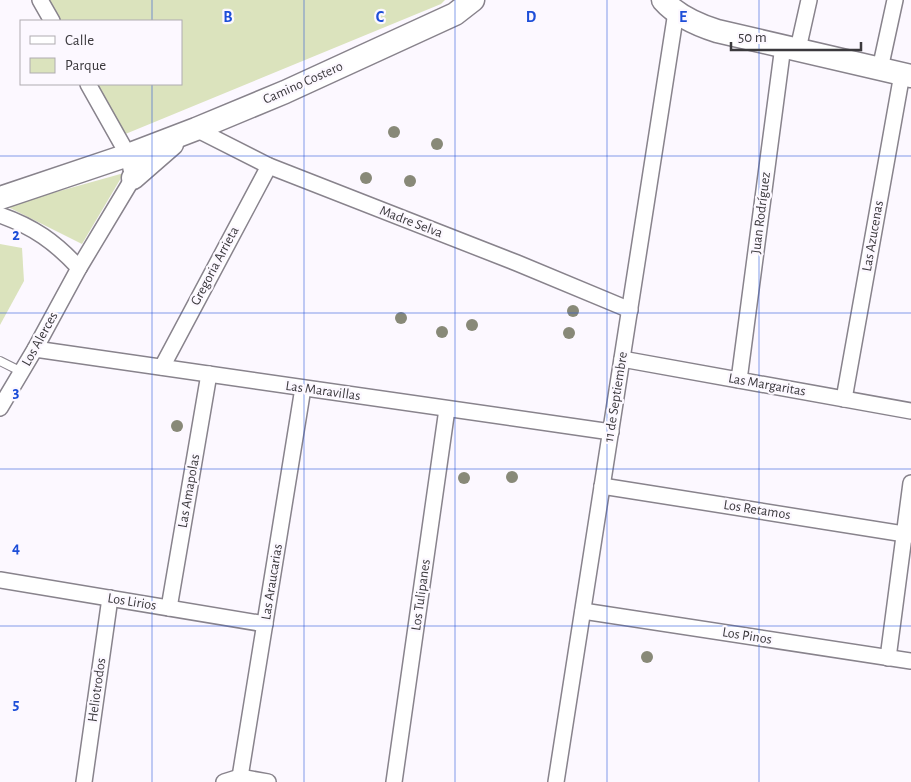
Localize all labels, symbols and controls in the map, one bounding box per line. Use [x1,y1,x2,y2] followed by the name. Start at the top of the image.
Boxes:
[223,9,233,25] text: B
[376,9,385,25] text: C
[526,9,537,25] text: D
[679,9,687,25] text: E
[20,20,182,85] legend
[731,20,861,52] scale bar
[738,30,767,45] text: 50 m
[65,33,94,48] text: Calle
[65,58,106,73] text: Parque
[261,59,345,107] street label: Camino Costero
[749,171,773,255] street label: Juan Rodríguez
[860,200,886,272] street label: Las Azucenas
[378,204,445,241] street label: Madre Selva
[188,224,242,308] street label: Gregoria Arrieta
[12,227,20,243] text: 2
[19,310,61,368] street label: Los Alerces
[602,351,630,443] street label: 11 de Septiembre
[727,371,807,399] street label: Las Margaritas
[285,379,361,403] street label: Las Maravillas
[13,384,20,400] text: 3
[176,453,202,529] street label: Las Amapolas
[722,498,792,522] street label: Los Retamos
[12,540,20,556] text: 4
[259,543,285,621] street label: Las Araucarias
[409,558,433,632] street label: Los Tulipanes
[107,591,157,613] street label: Los Lirios
[721,625,773,647] street label: Los Pinos
[86,657,108,723] street label: Heliotrodos
[13,696,20,712] text: 5

